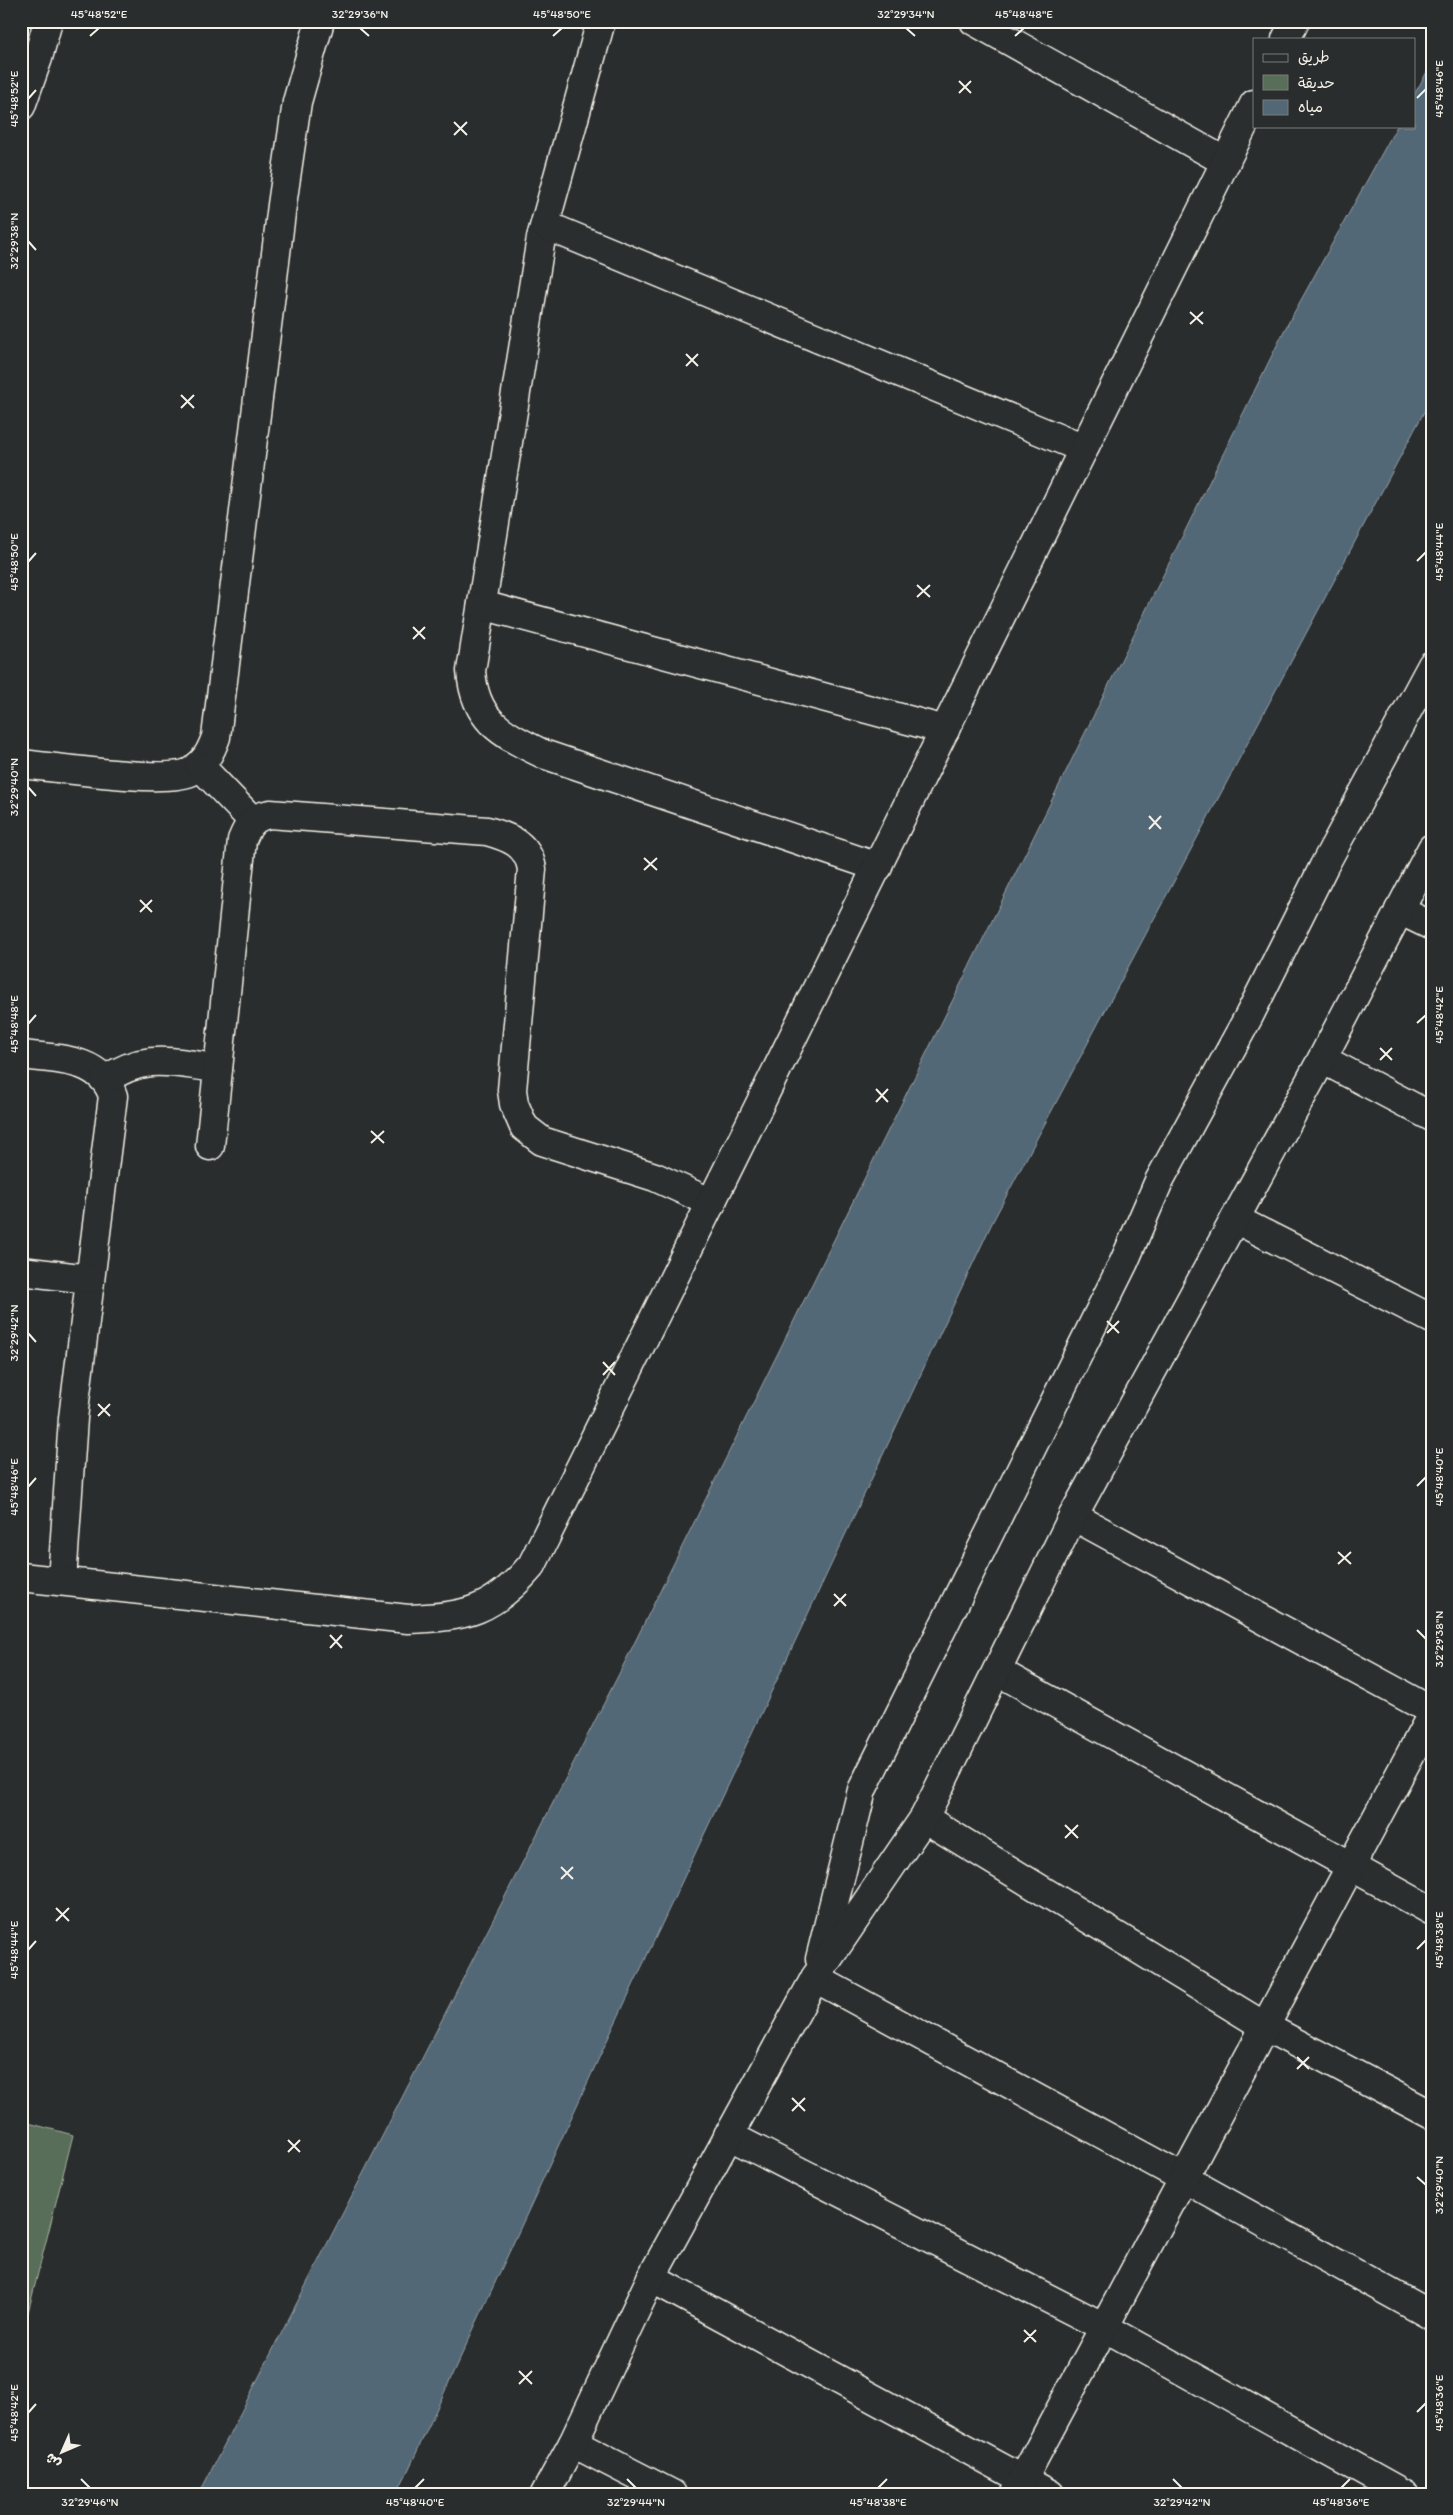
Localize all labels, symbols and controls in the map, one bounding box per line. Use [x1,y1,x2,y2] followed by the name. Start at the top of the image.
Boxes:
[71,7,128,21] text: 45°48'52"E
[332,7,388,21] text: 32°29'36"N
[533,7,591,21] text: 45°48'50"E
[877,7,935,21] text: 32°29'34"N
[995,7,1053,21] text: 45°48'48"E
[1253,38,1416,128] legend
[1298,48,1330,66] text: طريق
[1432,60,1446,118] text: 45°48'46"E
[7,70,21,127] text: 45°48'52"E
[1298,74,1335,92] text: حديقة
[1298,98,1323,116] text: مياه
[7,213,21,269] text: 32°29'38"N
[1432,522,1446,581] text: 45°48'44"E
[7,533,21,591] text: 45°48'50"E
[7,758,21,816] text: 32°29'40"N
[1432,986,1446,1044] text: 45°48'42"E
[7,995,21,1053] text: 45°48'48"E
[7,1304,21,1362] text: 32°29'42"N
[1432,1447,1446,1506] text: 45°48'40"E
[7,1458,21,1516] text: 45°48'46"E
[1432,1611,1446,1667] text: 32°29'38"N
[1432,1911,1446,1969] text: 45°48'38"E
[7,1920,21,1979] text: 45°48'44"E
[1432,2156,1446,2214] text: 32°29'40"N
[1432,2374,1446,2431] text: 45°48'36"E
[7,2384,21,2442] text: 45°48'42"E
[38,2428,88,2478] north arrow
[42,2449,65,2472] text: ش
[61,2495,119,2509] text: 32°29'46"N
[386,2495,445,2509] text: 45°48'40"E
[607,2495,665,2509] text: 32°29'44"N
[849,2495,907,2509] text: 45°48'38"E
[1153,2495,1211,2509] text: 32°29'42"N
[1313,2495,1370,2509] text: 45°48'36"E

